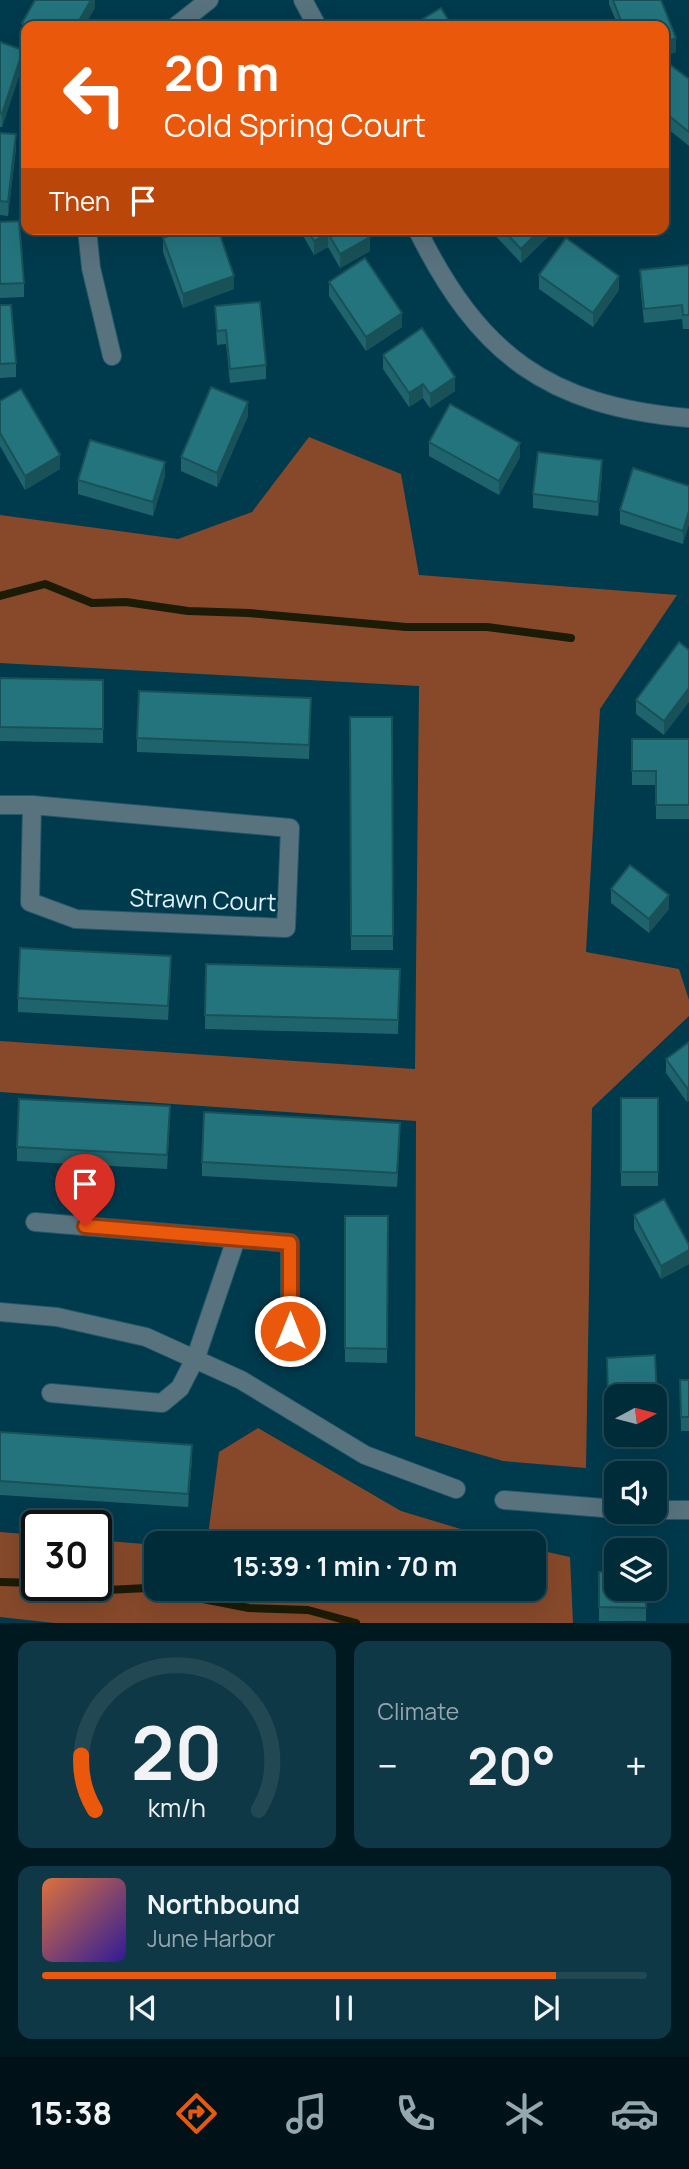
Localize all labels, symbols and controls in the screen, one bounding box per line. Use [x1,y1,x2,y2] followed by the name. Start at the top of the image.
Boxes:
[164,39,279,106] text: 20 m
[49,49,140,140] icon: left
[164,103,426,147] text: Cold Spring Court
[124,182,162,220] icon: arrive
[49,183,110,219] text: Then
[129,880,277,918] street label: Strawn Court
[55,1154,115,1226] pin
[66,1165,104,1203] icon: arrive
[253,1294,327,1368] position arrow
[604,1384,667,1447] north arrow
[604,1384,667,1601] map controls
[604,1461,667,1524] button: sound
[21,1510,112,1601] speed limit sign: 30
[604,1538,667,1601] button: layers
[233,1548,457,1584] text: 15:39 · 1 min · 70 m
[378,1695,459,1727] text: Climate
[131,1703,222,1803] text: 20
[467,1730,556,1801] text: 20°
[378,1739,398,1791] text: −
[625,1739,647,1791] text: +
[148,1790,206,1825] text: km/h
[147,1886,300,1922] text: Northbound
[147,1922,275,1954] text: June Harbor
[124,1989,162,2027] icon: previous
[325,1989,363,2027] icon: pause
[527,1989,565,2027] icon: next
[172,2089,221,2138] icon: directions
[282,2089,331,2138] icon: music
[391,2089,440,2138] icon: phone
[500,2089,549,2138] icon: climate
[610,2089,659,2138] icon: car
[30,2091,112,2135] text: 15:38

